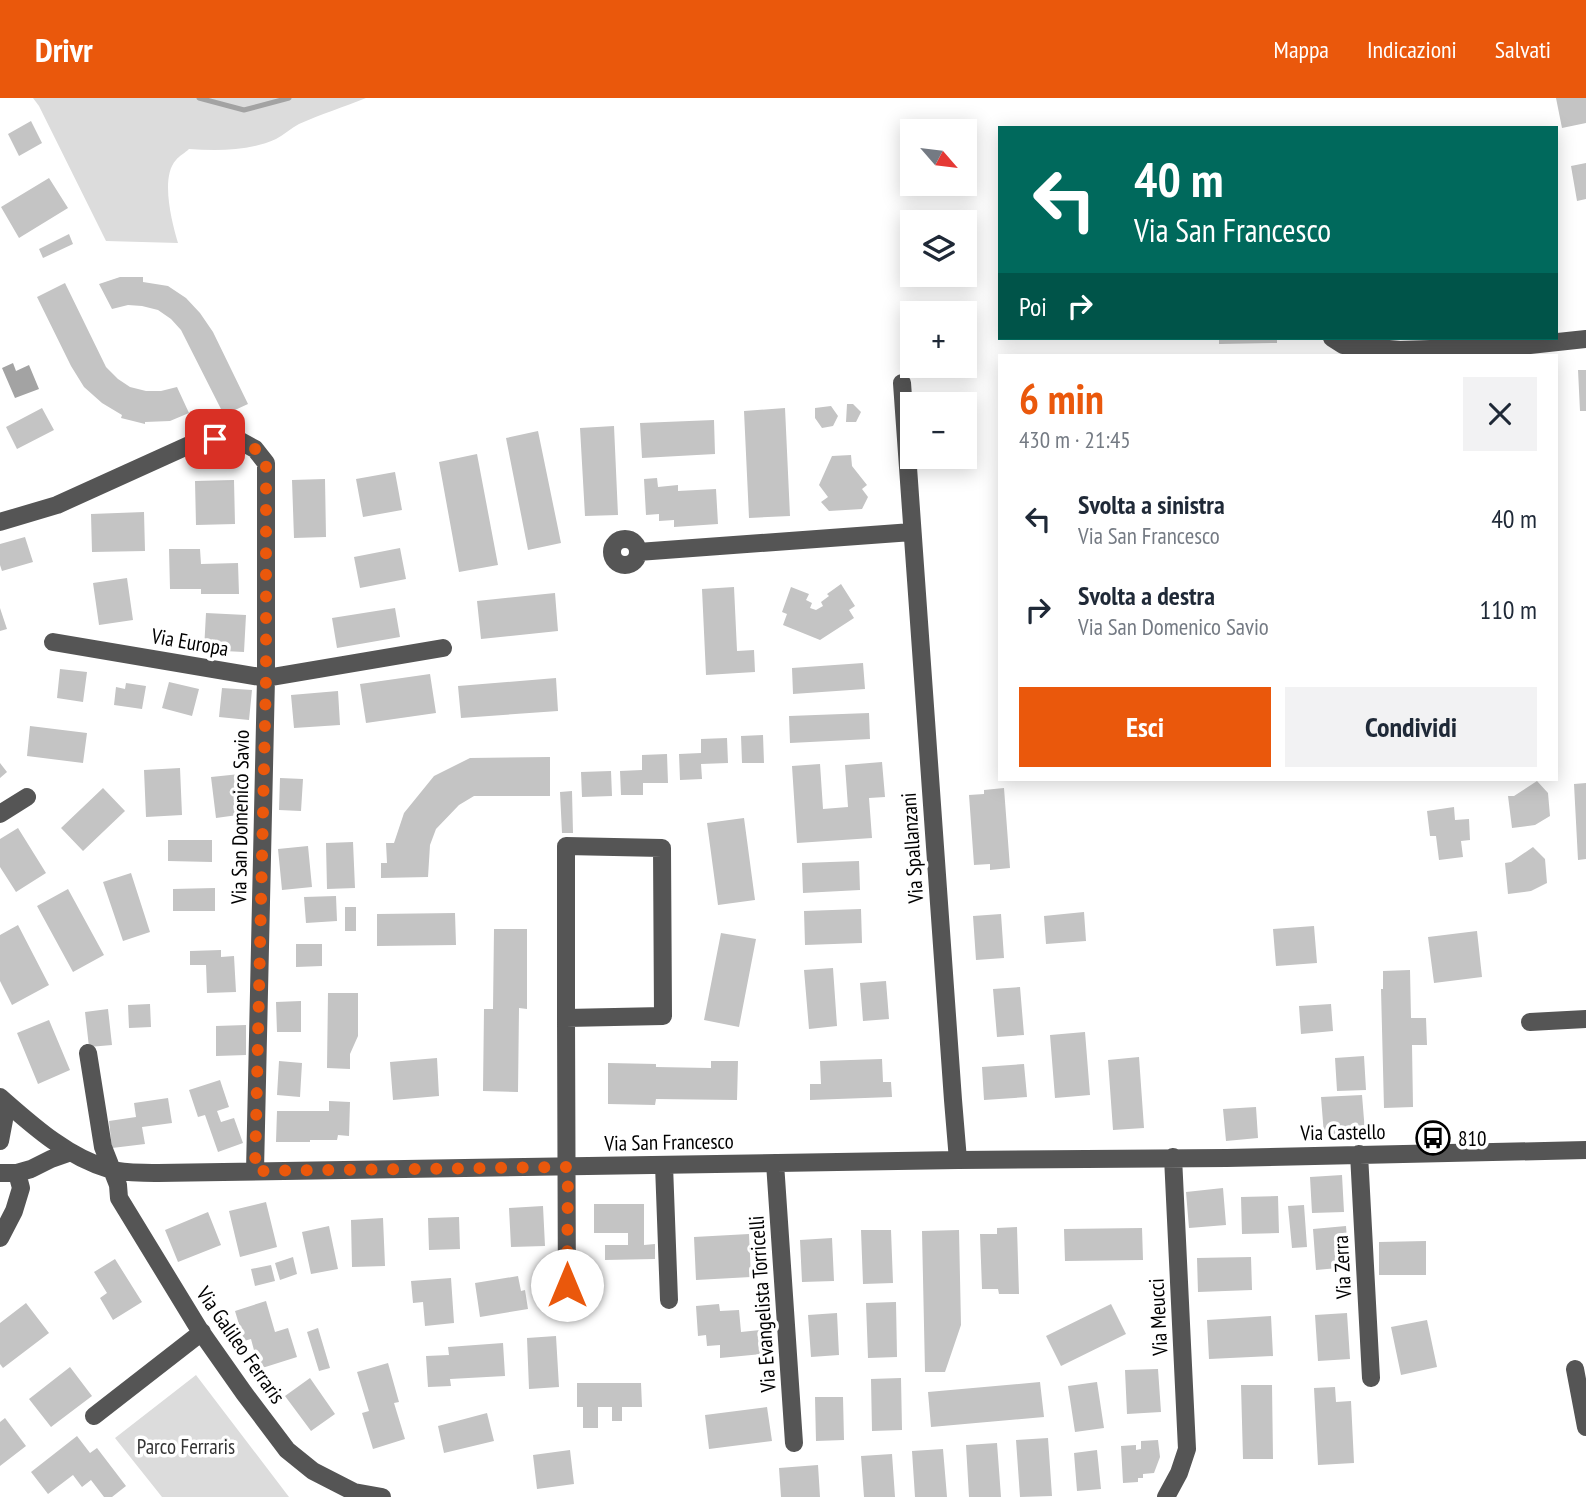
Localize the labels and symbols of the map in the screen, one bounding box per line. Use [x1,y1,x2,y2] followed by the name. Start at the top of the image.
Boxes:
[900,119,976,196] north arrow
[185,409,245,469] pin
[148,622,231,662] street label: Via Europa
[225,730,255,905] street label: Via San Domenico Savio
[895,792,929,905] street label: Via Spallanzani
[1299,1118,1386,1146] street label: Via Castello
[1414,1119,1452,1157] bus stop icon: 810
[1458,1125,1486,1152] place label: 810
[603,1127,734,1157] street label: Via San Francesco
[742,1215,782,1394] street label: Via Evangelista Torricelli
[1327,1234,1357,1301] street label: Via Zerra
[530,1248,604,1322] position arrow
[1142,1278,1174,1357] street label: Via Meucci
[190,1280,291,1409] street label: Via Galileo Ferraris
[137,1433,235,1460] park label: Parco Ferraris

